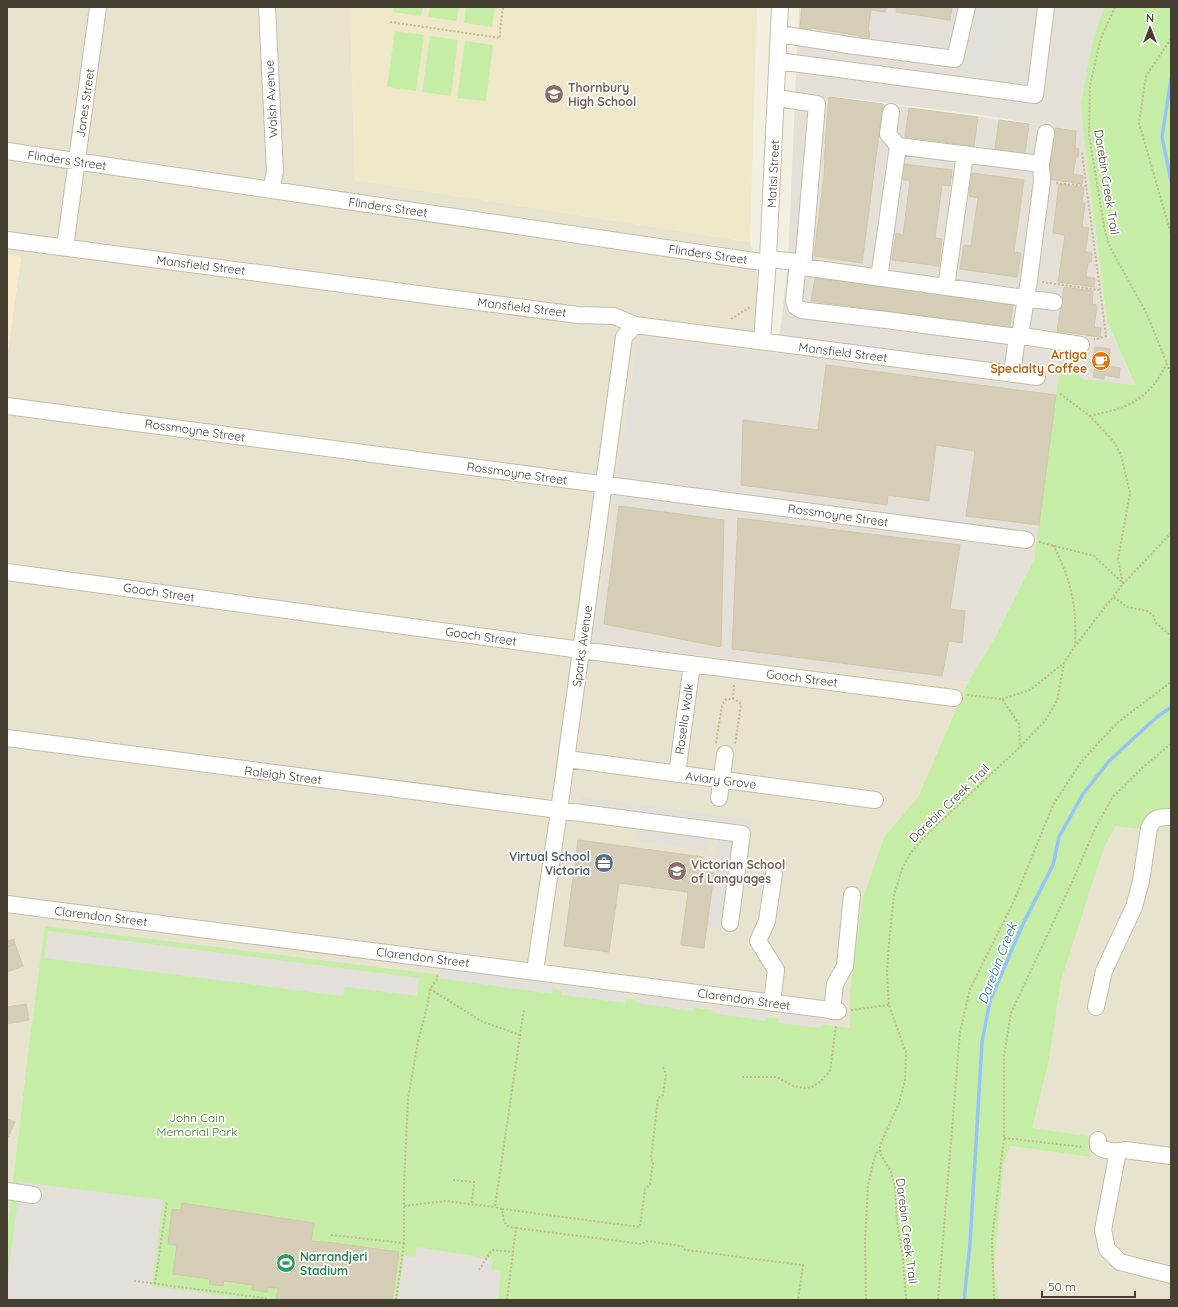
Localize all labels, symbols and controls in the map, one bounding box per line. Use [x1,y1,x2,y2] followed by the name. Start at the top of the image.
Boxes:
[1130,8,1170,48] north arrow
[1146,11,1154,25] text: N
[261,59,281,138] street label: Walsh Avenue
[73,68,97,138] street label: Jones Street
[568,80,636,109] place label: Thornbury High School
[543,83,565,105] school or university icon: Thornbury High School
[1091,128,1123,236] street label: Darebin Creek Trail
[764,140,782,208] street label: Matisi Street
[27,147,107,173] street label: Flinders Street
[348,194,428,220] street label: Flinders Street
[668,241,748,267] street label: Flinders Street
[156,252,246,278] street label: Mansfield Street
[477,294,567,320] street label: Mansfield Street
[798,339,888,365] street label: Mansfield Street
[990,347,1087,376] place label: Artiga Specialty Coffee
[1090,350,1112,372] cafe icon: Artiga Specialty Coffee
[144,416,246,444] street label: Rossmoyne Street
[466,459,568,487] street label: Rossmoyne Street
[787,501,889,529] street label: Rossmoyne Street
[122,580,196,604] street label: Gooch Street
[569,604,595,688] street label: Sparks Avenue
[444,624,518,648] street label: Gooch Street
[765,666,839,690] street label: Gooch Street
[672,682,696,756] street label: Rosella Walk
[906,761,992,845] street label: Darebin Creek Trail
[244,763,322,787] street label: Raleigh Street
[685,768,758,792] street label: Aviary Grove
[509,849,590,878] place label: Virtual School Victoria
[593,852,615,874] office icon: Virtual School Victoria
[691,857,785,886] place label: Victorian School of Languages
[666,860,688,882] school or university icon: Victorian School of Languages
[54,903,148,929] street label: Clarendon Street
[974,919,1020,1006] water label: Darebin Creek
[376,944,470,970] street label: Clarendon Street
[697,985,791,1013] street label: Clarendon Street
[157,1110,237,1139] park label: John Cain Memorial Park
[893,1177,921,1285] street label: Darebin Creek Trail
[300,1249,367,1278] place label: Narrandjeri Stadium
[275,1252,297,1274] sports icon: Narrandjeri Stadium
[1042,1273,1135,1299] scale bar
[1048,1279,1076,1294] text: 50 m

